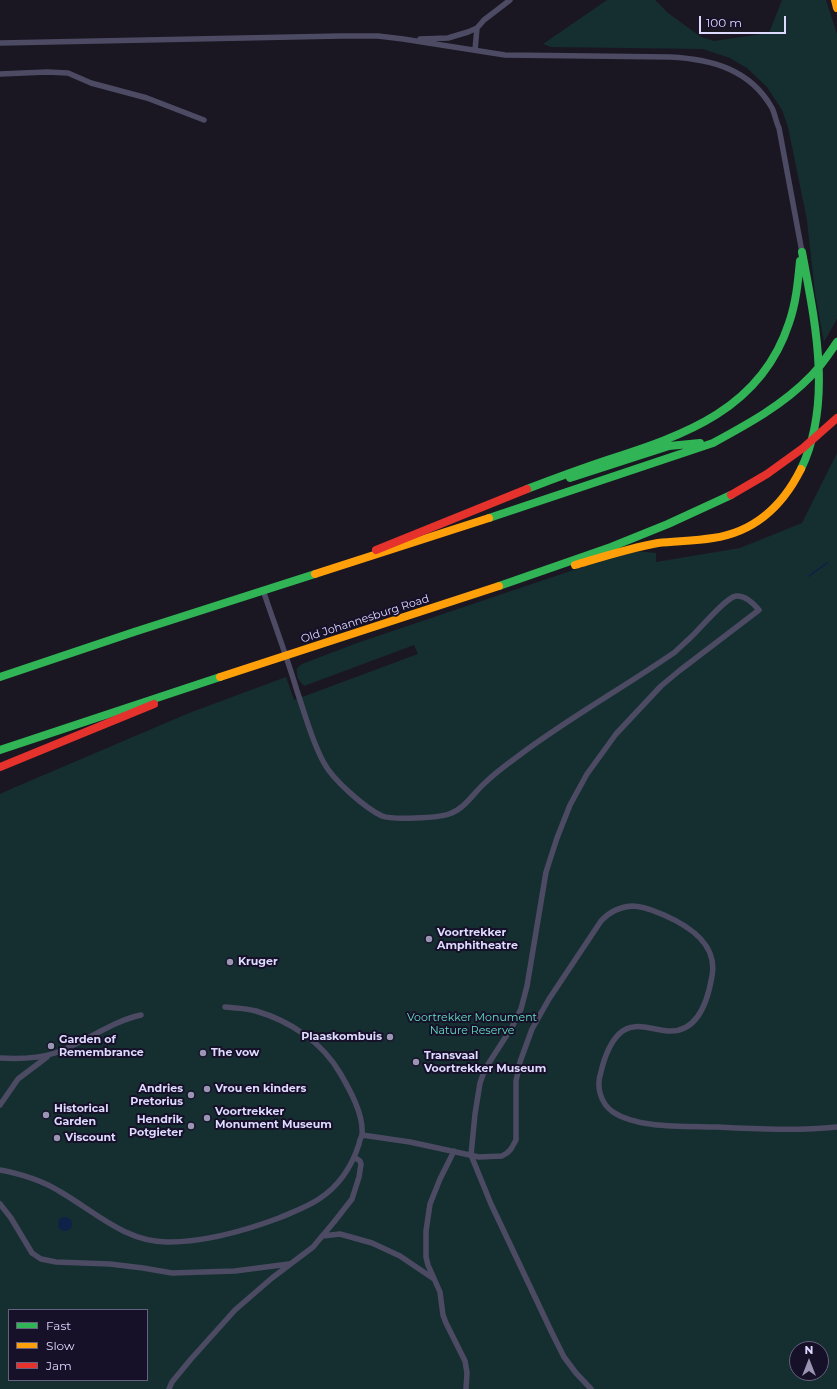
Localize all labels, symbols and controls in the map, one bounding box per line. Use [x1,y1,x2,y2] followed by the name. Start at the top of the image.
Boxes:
[701,8,788,34] scale bar
[706,15,742,30] text: 100 m
[299,592,431,646] street label: Old Johannesburg Road
[437,926,518,952] place label: Voortrekker Amphitheatre
[424,934,434,944] marker: Voortrekker Amphitheatre
[238,955,278,969] place label: Kruger
[225,957,235,967] marker: Kruger
[407,1011,537,1037] park label: Voortrekker Monument Nature Reserve
[301,1030,382,1044] place label: Plaaskombuis
[385,1032,395,1042] marker: Plaaskombuis
[59,1033,144,1059] place label: Garden of Remembrance
[46,1041,56,1051] marker: Garden of Remembrance
[211,1046,259,1060] place label: The vow
[198,1048,208,1058] marker: The vow
[424,1049,546,1075] place label: Transvaal Voortrekker Museum
[411,1057,421,1067] marker: Transvaal Voortrekker Museum
[130,1082,183,1108] place label: Andries Pretorius
[215,1082,306,1096] place label: Vrou en kinders
[202,1084,212,1094] marker: Vrou en kinders
[186,1090,196,1100] marker: Andries Pretorius
[54,1102,108,1128] place label: Historical Garden
[215,1105,332,1131] place label: Voortrekker Monument Museum
[41,1110,51,1120] marker: Historical Garden
[129,1113,183,1139] place label: Hendrik Potgieter
[202,1113,212,1123] marker: Voortrekker Monument Museum
[186,1121,196,1131] marker: Hendrik Potgieter
[65,1131,116,1145] place label: Viscount
[52,1133,62,1143] marker: Viscount
[8,1309,148,1381] legend
[46,1318,71,1333] text: Fast
[46,1338,75,1353] text: Slow
[789,1341,829,1381] north arrow
[805,1343,813,1357] text: N
[46,1358,72,1373] text: Jam

